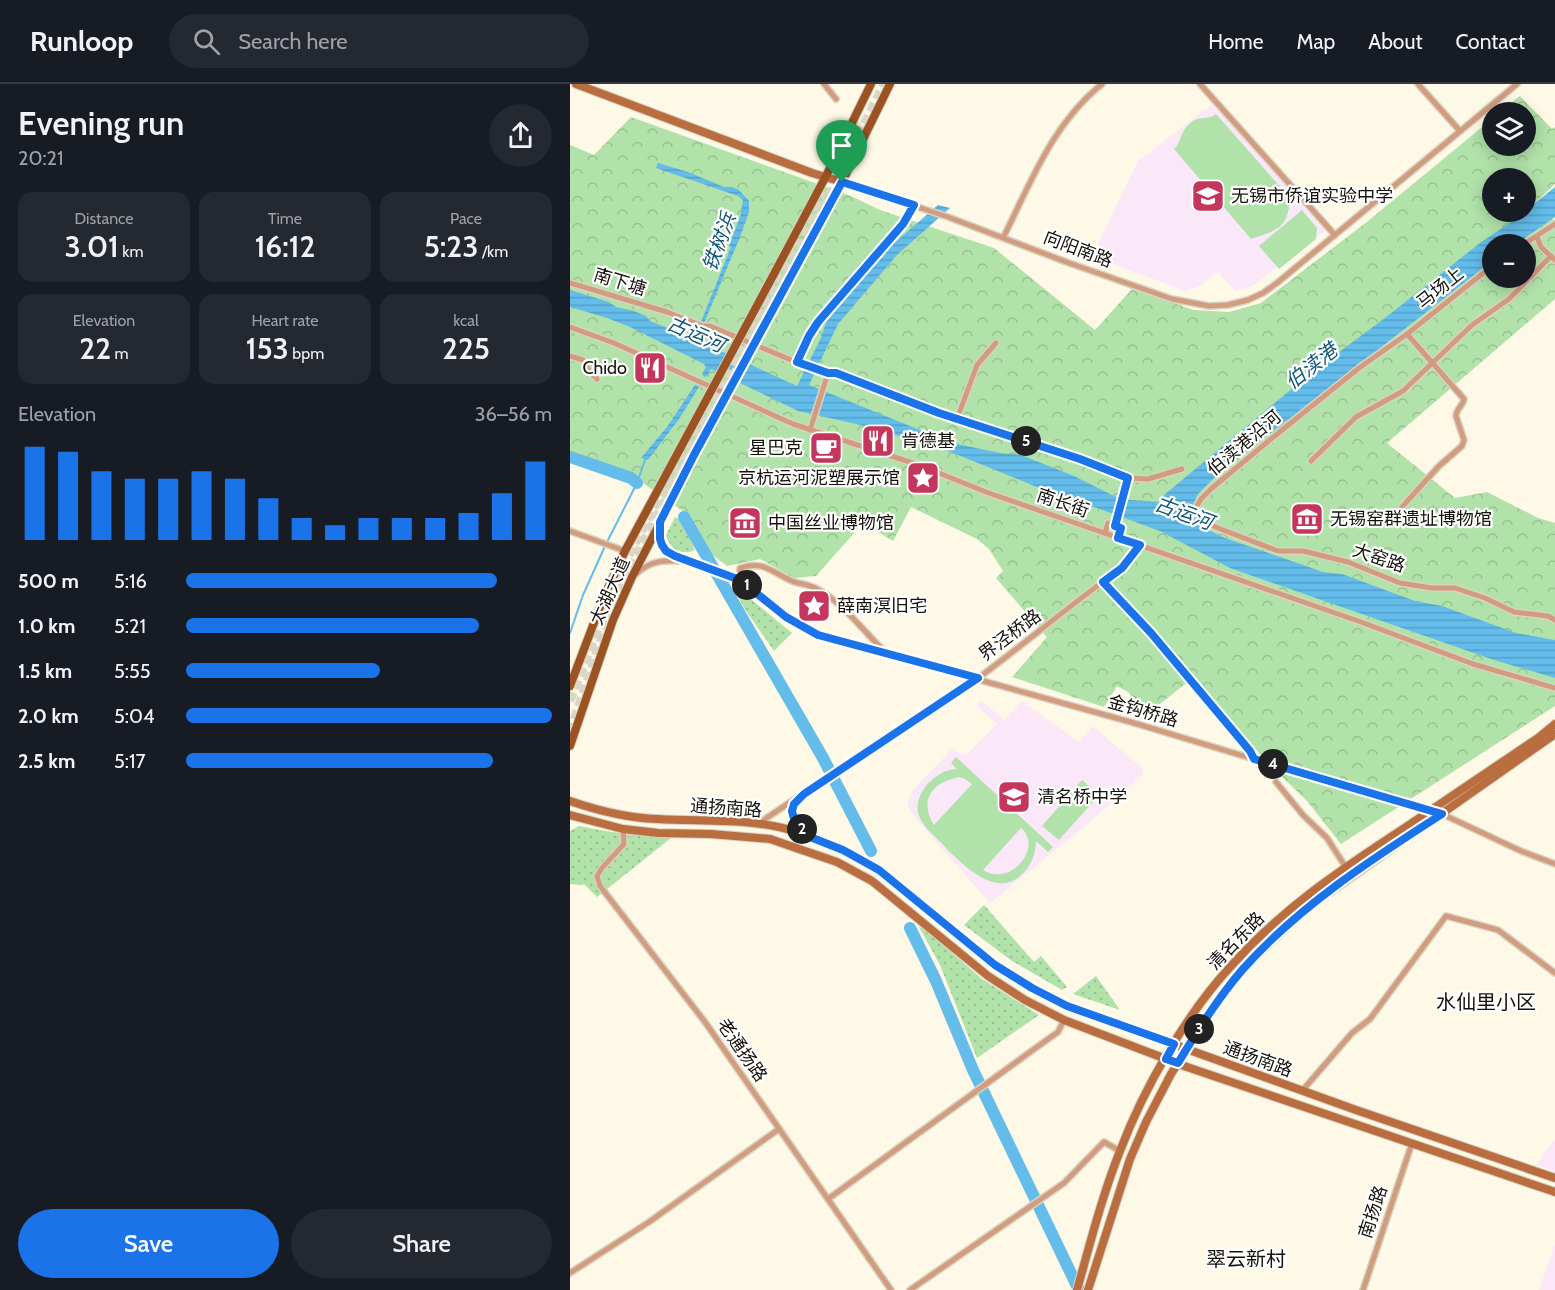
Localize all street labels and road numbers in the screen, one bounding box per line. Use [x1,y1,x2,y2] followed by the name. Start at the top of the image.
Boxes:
[1040,226,1116,272] street label: 向阳南路
[1412,262,1468,314] street label: 马场上
[591,264,649,300] street label: 南下塘
[1202,406,1286,480] street label: 伯渎港沿河
[1034,484,1092,522] street label: 南长街
[1350,539,1408,577] street label: 大窑路
[585,554,635,628] street label: 太湖大道
[975,605,1045,665] street label: 界泾桥路
[1105,691,1181,731] street label: 金钩桥路
[689,795,763,821] street label: 通扬南路
[1203,907,1269,975] street label: 清名东路
[712,1014,772,1086] street label: 老通扬路
[1220,1036,1296,1082] street label: 通扬南路
[1354,1183,1392,1241] street label: 南扬路

